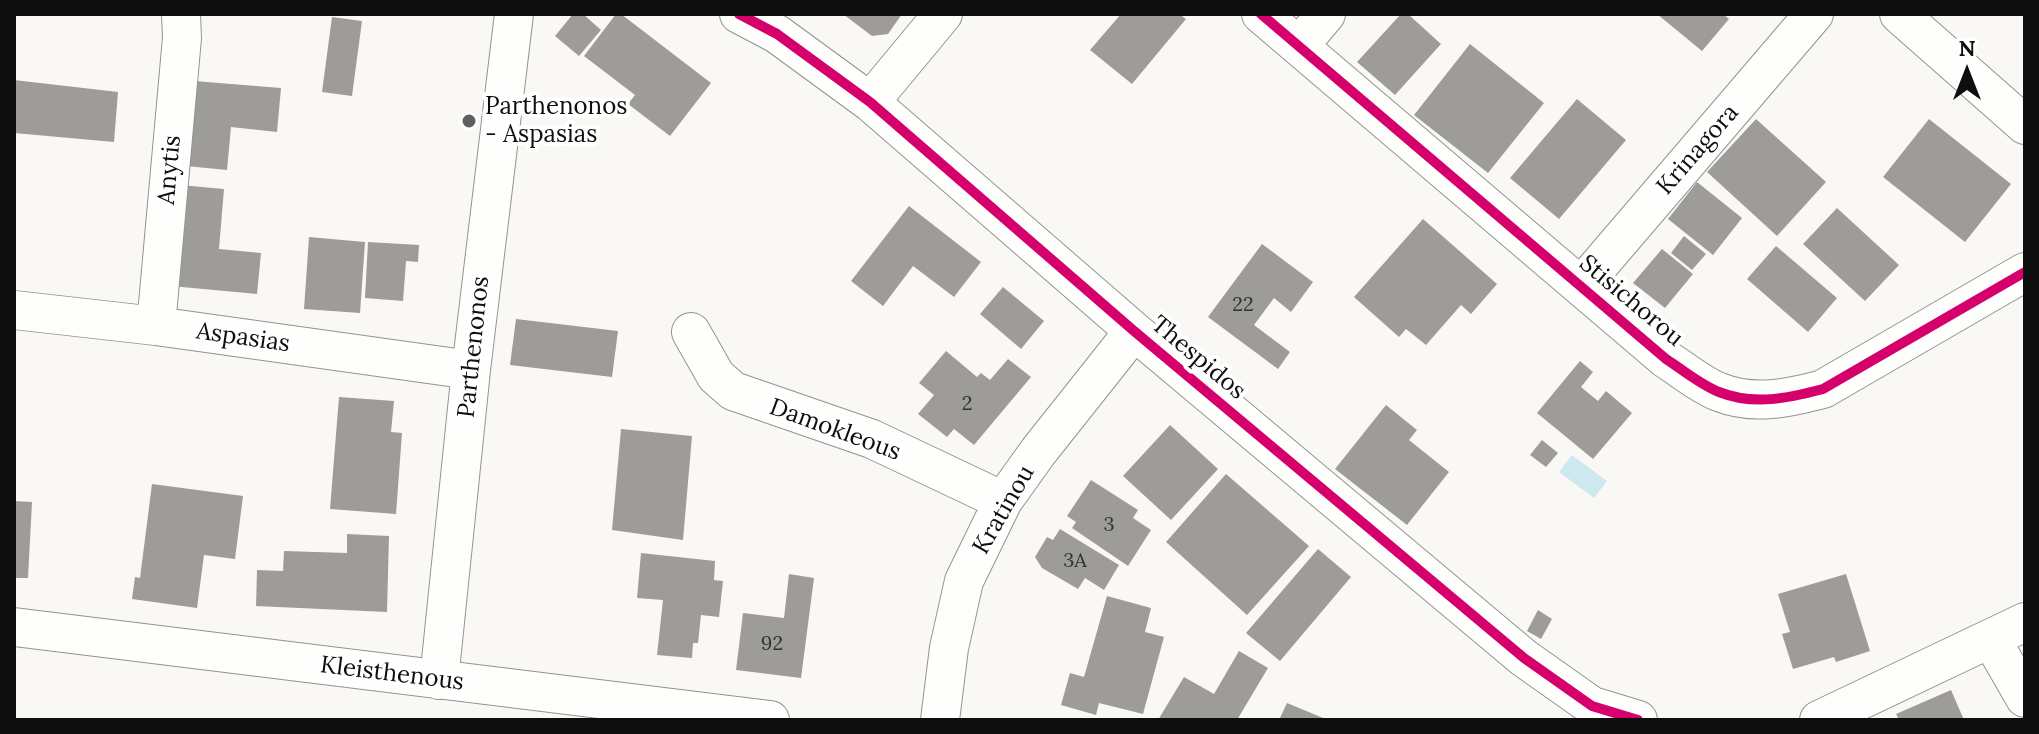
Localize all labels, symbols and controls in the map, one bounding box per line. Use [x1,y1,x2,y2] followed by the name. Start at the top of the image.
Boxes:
[1927,32,2007,112] north arrow
[1958,34,1976,62] text: N
[485,93,627,149] place label: Parthenonos - Aspasias
[1651,99,1745,201] street label: Krinagora
[460,112,478,130] marker: Parthenonos - Aspasias
[153,134,187,206] street label: Anytis
[1573,249,1689,353] street label: Stisichorou
[452,275,496,419] street label: Parthenonos
[1232,293,1254,317] house number: 22
[1145,310,1251,406] street label: Thespidos
[194,317,292,359] street label: Aspasias
[962,392,972,416] house number: 2
[766,393,904,467] street label: Damokleous
[967,460,1041,560] street label: Kratinou
[1103,513,1115,537] house number: 3
[1063,549,1087,573] house number: 3A
[761,632,783,656] house number: 92
[319,651,465,697] street label: Kleisthenous

